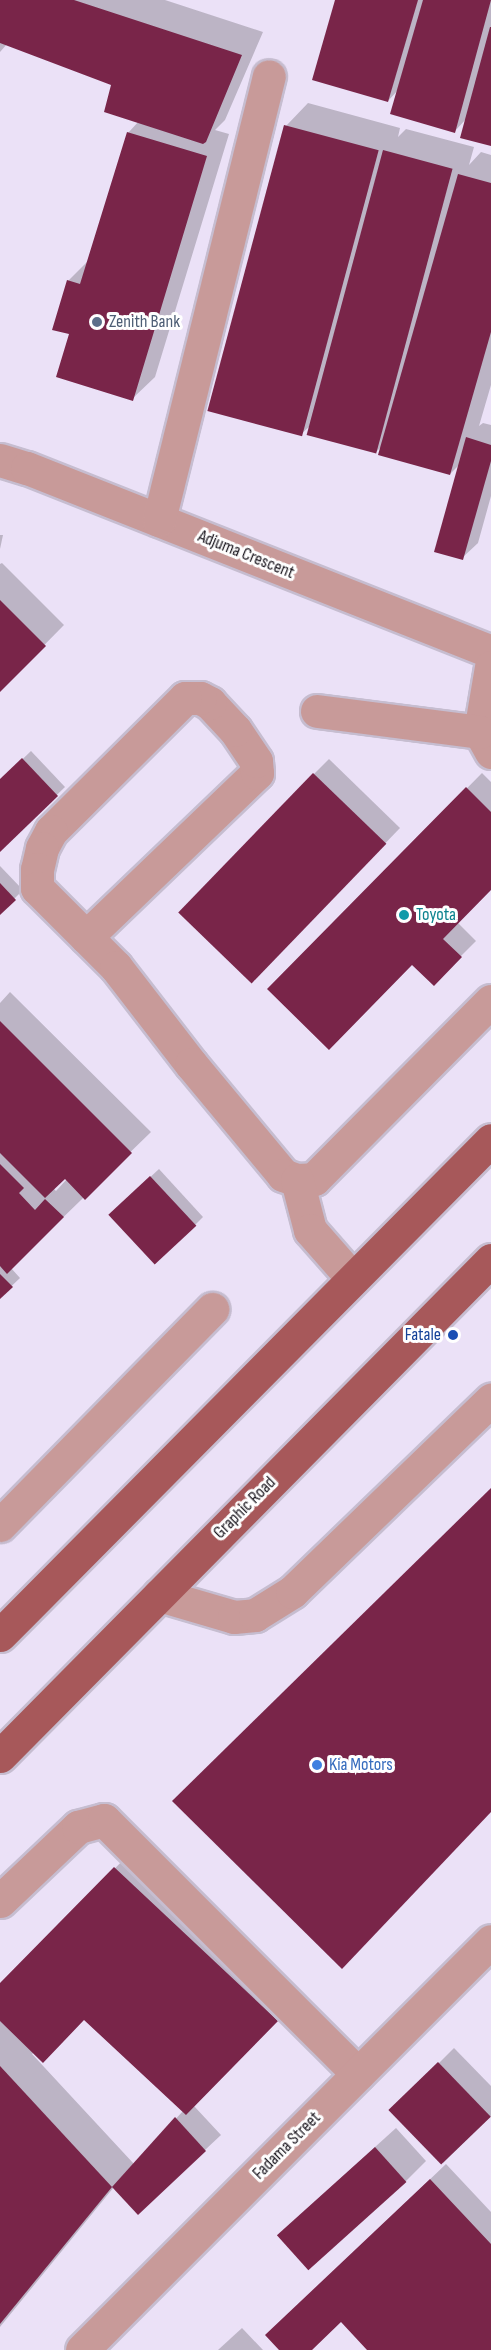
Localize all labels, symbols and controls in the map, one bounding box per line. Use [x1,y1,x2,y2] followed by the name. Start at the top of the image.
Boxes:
[109,311,180,333] place label: Zenith Bank
[90,315,104,329] marker: Zenith Bank
[195,526,297,584] street label: Adjuma Crescent
[416,904,456,926] place label: Toyota
[397,908,411,922] marker: Toyota
[405,1324,441,1346] place label: Fatale
[446,1328,460,1342] marker: Fatale
[209,1472,281,1544] street label: Graphic Road
[329,1754,393,1776] place label: Kia Motors
[310,1758,324,1772] marker: Kia Motors
[249,2108,325,2184] street label: Fadama Street

